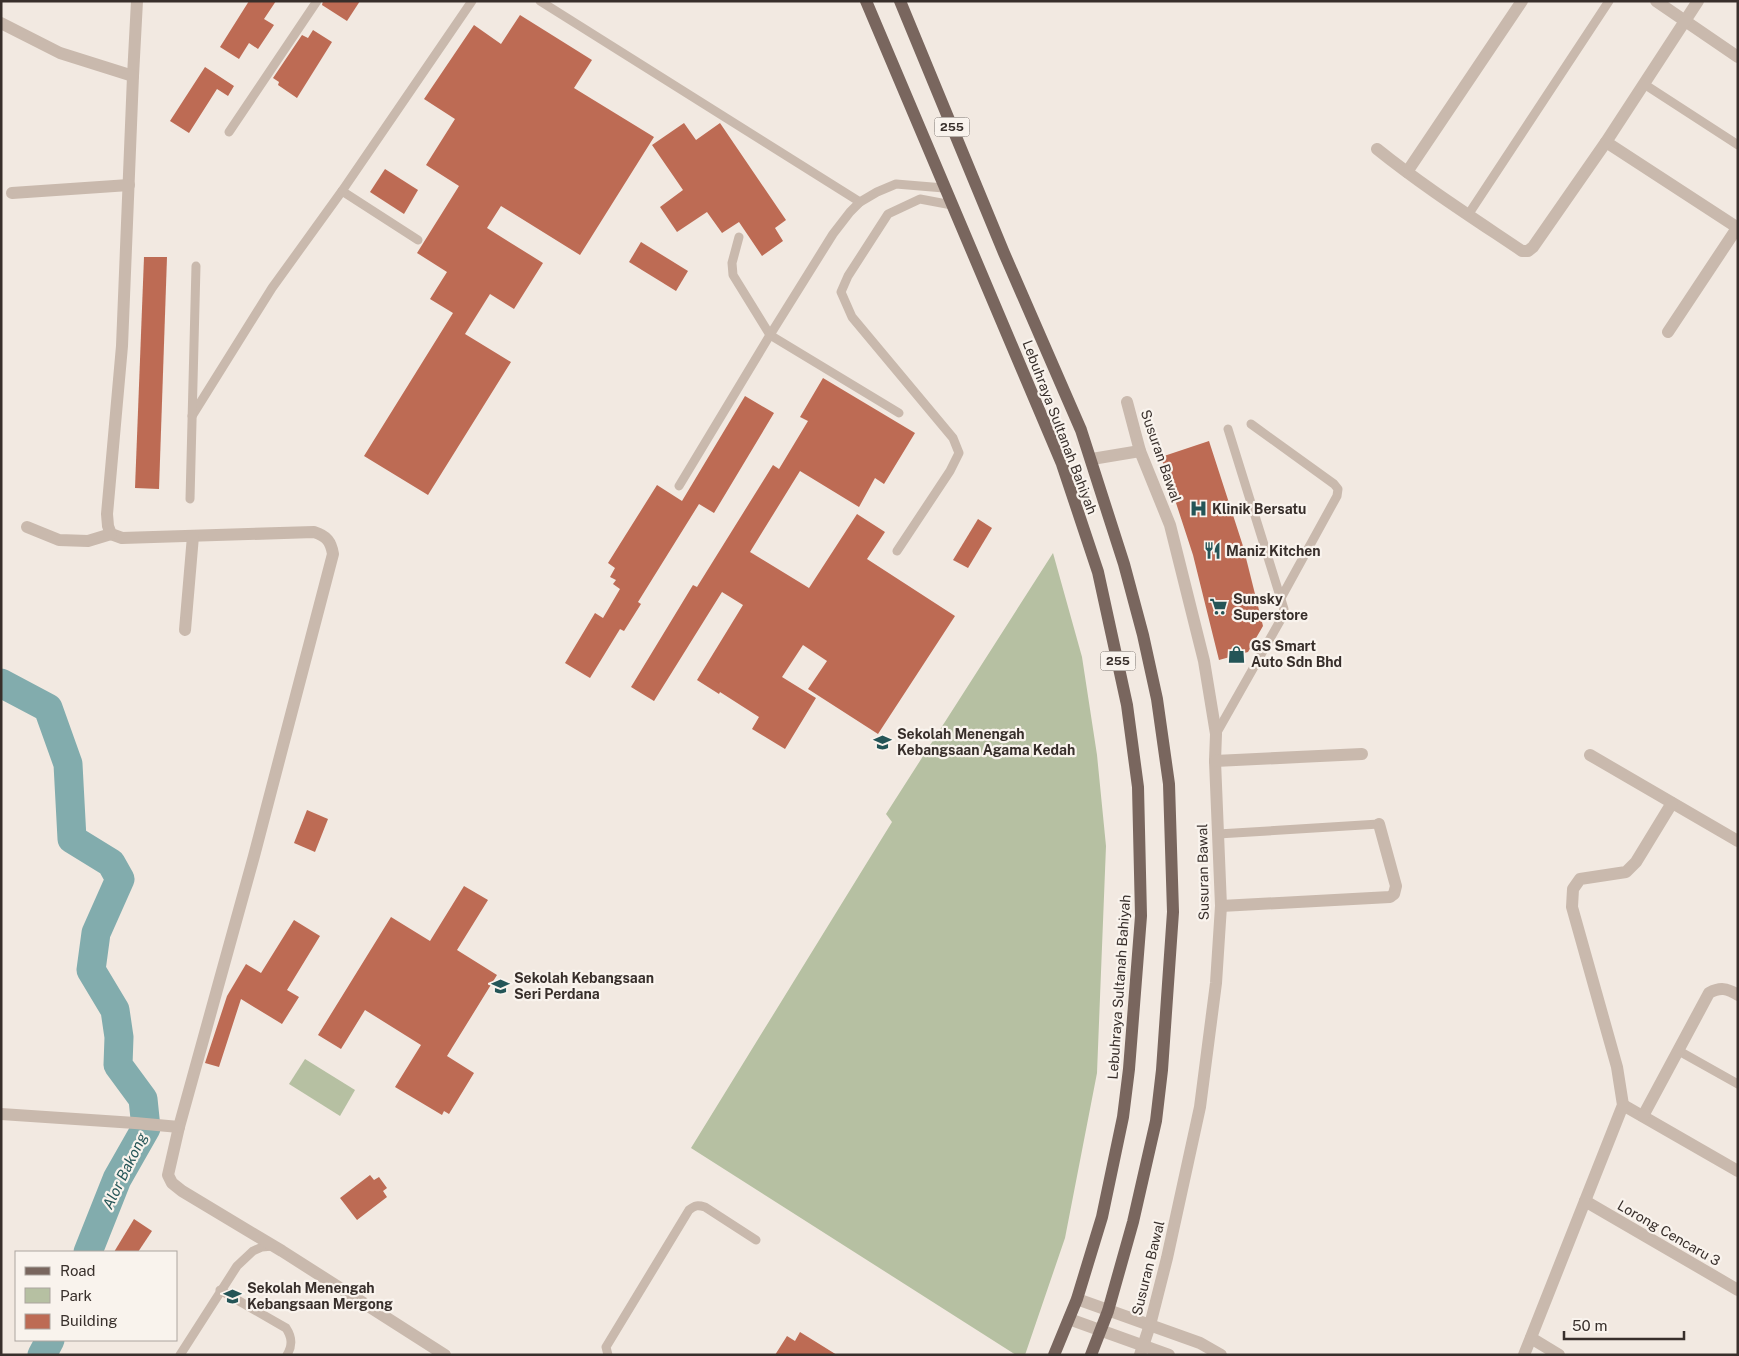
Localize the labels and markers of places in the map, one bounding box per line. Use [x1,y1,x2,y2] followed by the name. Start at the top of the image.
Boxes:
[1188,499,1208,519] hospital icon: Klinik Bersatu
[1212,501,1306,517] place label: Klinik Bersatu
[1202,541,1222,561] restaurant icon: Maniz Kitchen
[1226,543,1321,559] place label: Maniz Kitchen
[1233,591,1308,623] place label: Sunsky Superstore
[1209,597,1229,617] supermarket icon: Sunsky Superstore
[1251,638,1342,670] place label: GS Smart Auto Sdn Bhd
[1227,644,1247,664] shop icon: GS Smart Auto Sdn Bhd
[897,726,1075,758] place label: Sekolah Menengah Kebangsaan Agama Kedah
[873,732,893,752] school or university icon: Sekolah Menengah Kebangsaan Agama Kedah
[514,970,654,1002] place label: Sekolah Kebangsaan Seri Perdana
[490,976,510,996] school or university icon: Sekolah Kebangsaan Seri Perdana
[247,1280,393,1312] place label: Sekolah Menengah Kebangsaan Mergong
[223,1286,243,1306] school or university icon: Sekolah Menengah Kebangsaan Mergong

